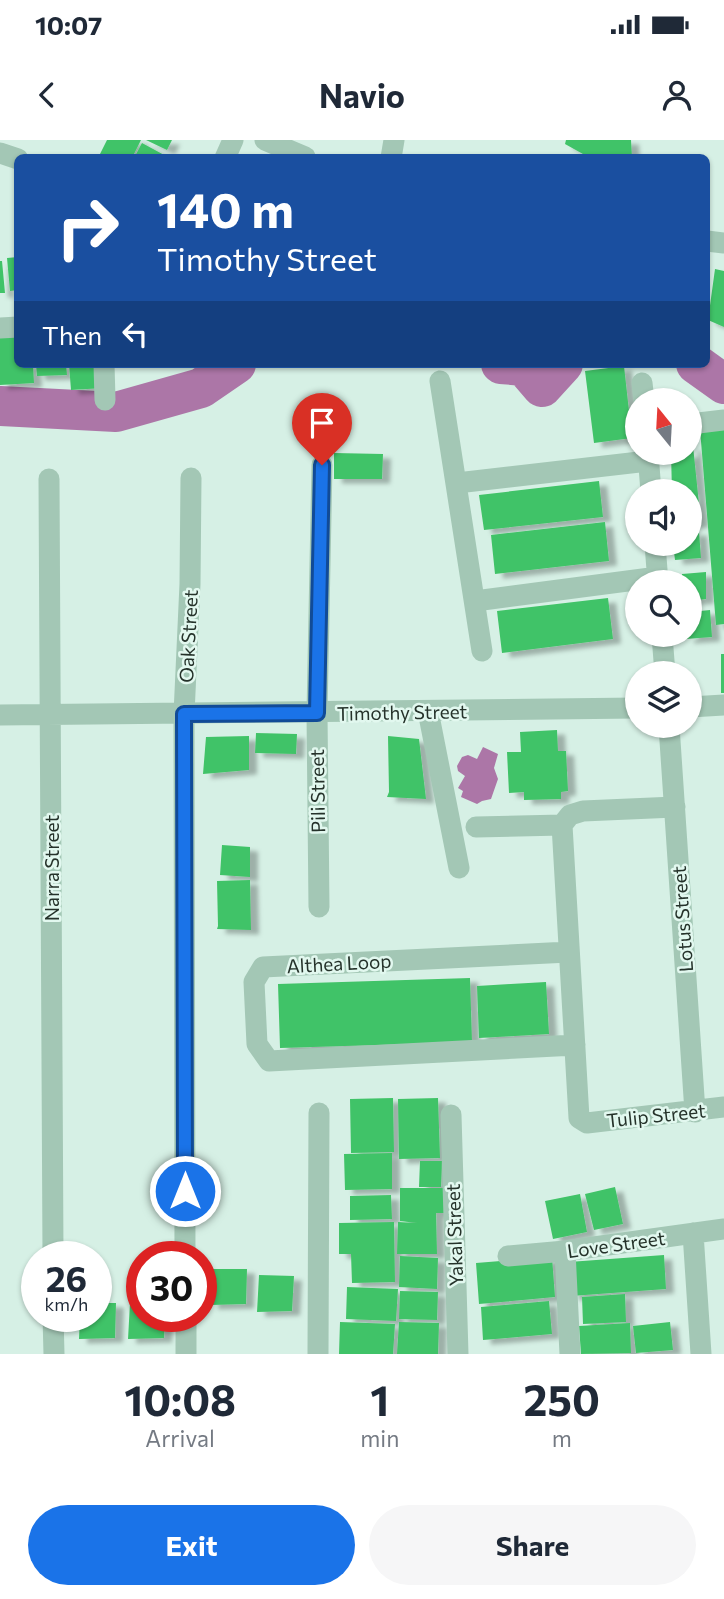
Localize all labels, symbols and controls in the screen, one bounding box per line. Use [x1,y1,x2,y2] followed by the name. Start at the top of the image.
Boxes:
[35,9,102,40] text: 10:07
[319,75,405,115] text: Navio
[28,76,66,114] icon: back
[658,76,696,114] icon: person
[157,178,294,238] text: 140 m
[42,182,133,273] icon: right
[157,238,377,278] text: Timothy Street
[116,315,154,353] icon: left
[42,319,102,350] text: Then
[625,388,702,466] north arrow
[625,388,702,738] map controls
[292,393,352,465] pin
[303,404,341,442] icon: arrive
[625,479,702,556] button: sound
[625,570,702,647] button: search
[174,589,202,683] street label: Oak Street
[625,661,702,738] button: layers
[337,699,468,725] street label: Timothy Street
[305,749,329,833] street label: Pili Street
[40,815,63,921] street label: Narra Street
[667,865,697,973] street label: Lotus Street
[286,949,392,977] street label: Althea Loop
[605,1098,707,1132] street label: Tulip Street
[148,1154,222,1228] position arrow
[441,1183,467,1287] street label: Yakal Street
[566,1226,667,1262] street label: Love Street
[126,1241,217,1332] speed limit sign: 30
[46,1256,87,1299] text: 26
[45,1293,88,1315] text: km/h
[124,1373,236,1425] text: 10:08
[370,1373,389,1425] text: 1
[524,1373,600,1425] text: 250
[145,1424,215,1452] text: Arrival
[360,1424,399,1452] text: min
[552,1424,572,1452] text: m
[28,1505,355,1585] button: Exit
[369,1505,696,1585] button: Share

